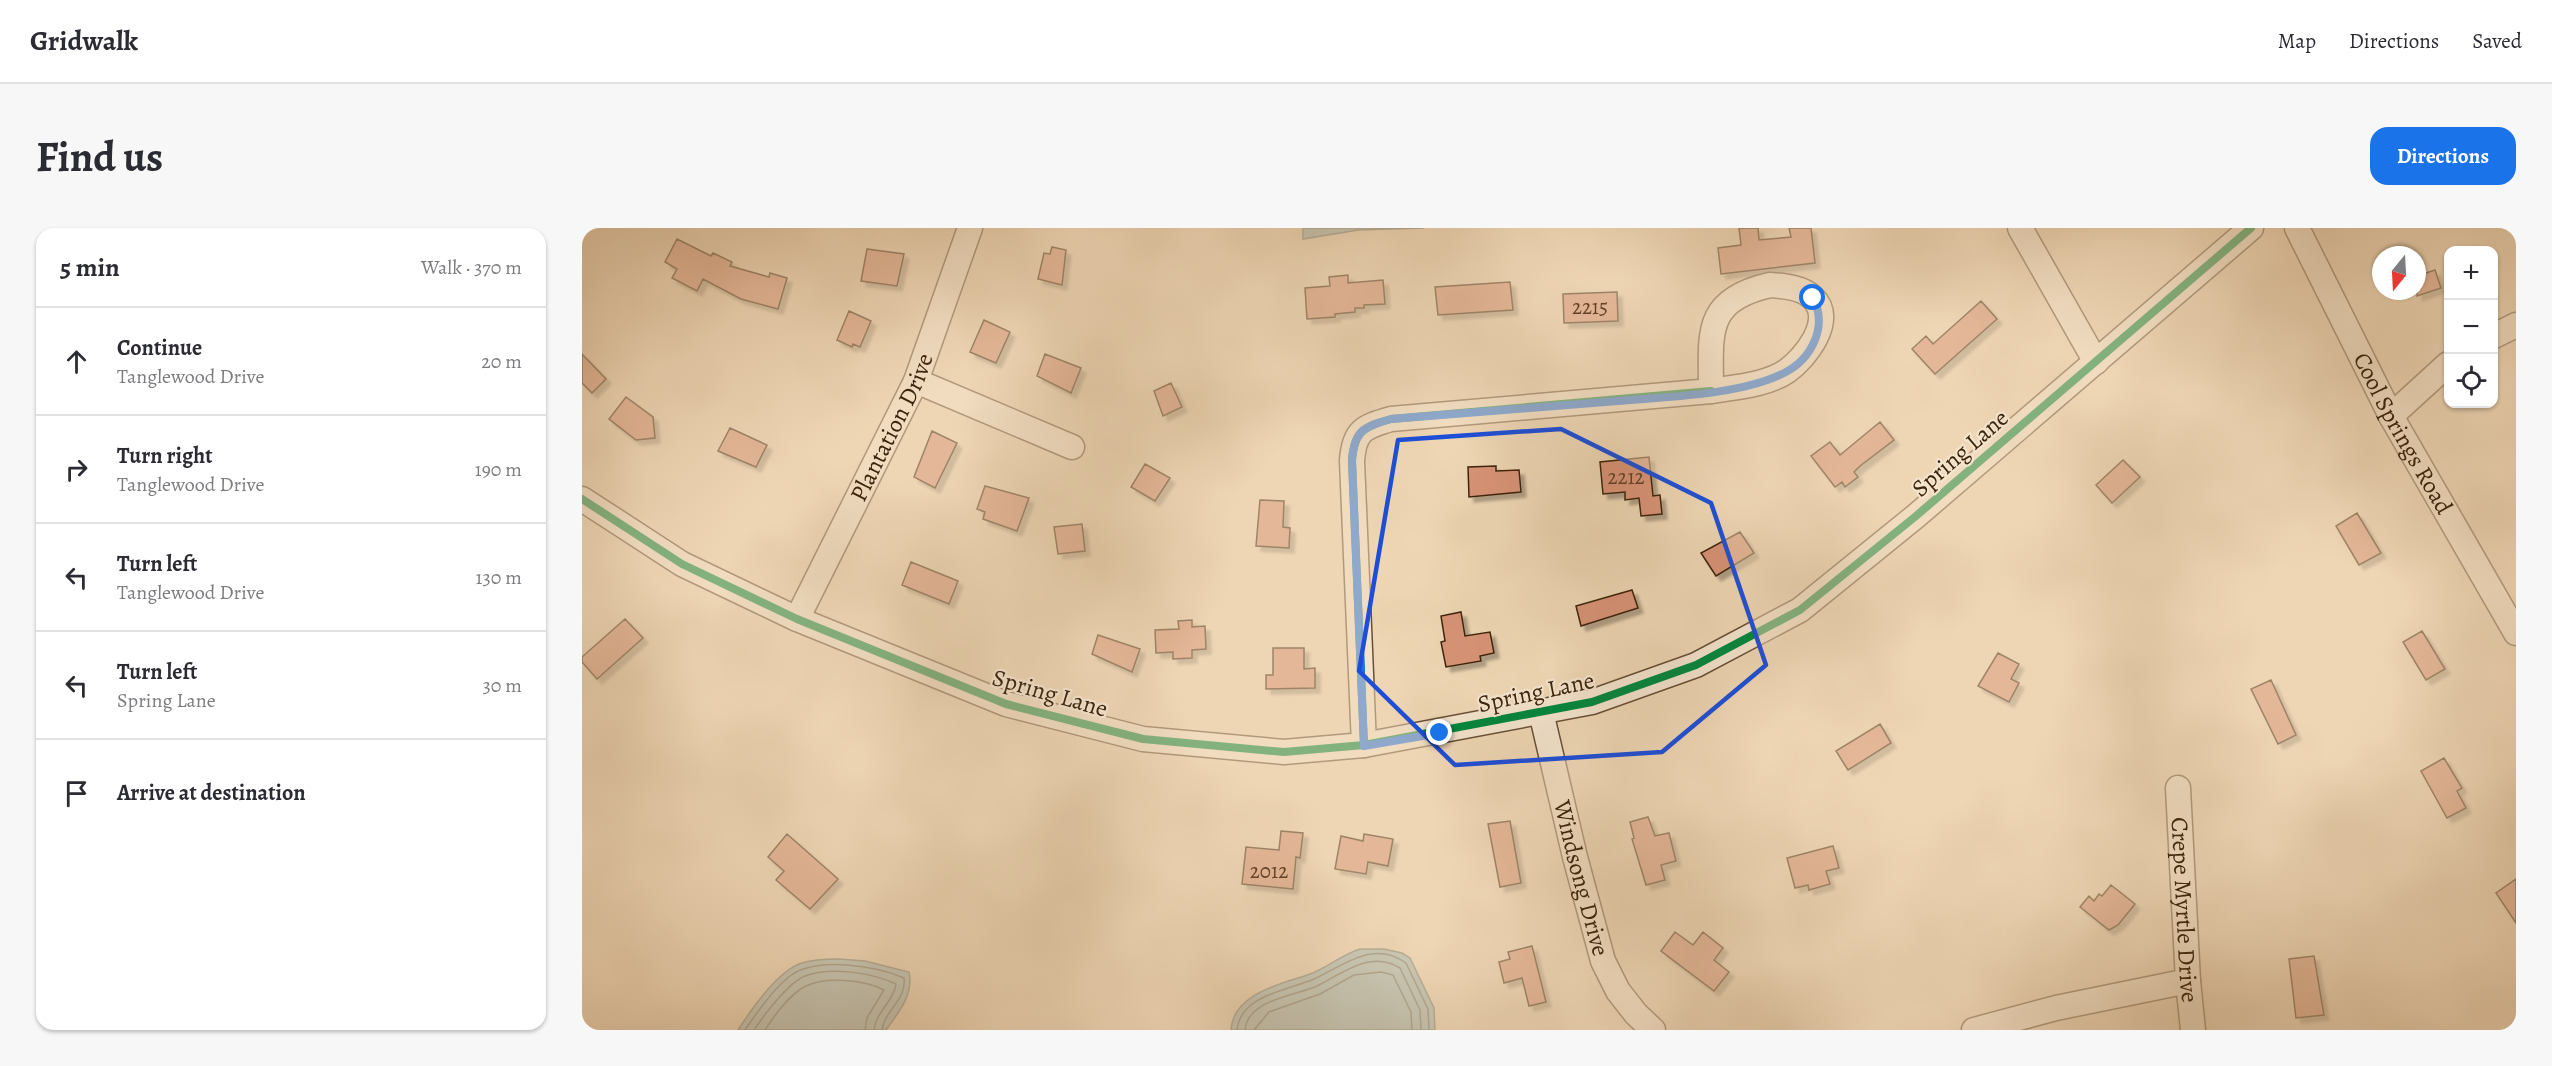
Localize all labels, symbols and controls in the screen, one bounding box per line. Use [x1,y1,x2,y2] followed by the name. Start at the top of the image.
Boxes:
[30,22,138,60] text: Gridwalk
[2278,27,2316,55] text: Map
[2349,27,2439,55] text: Directions
[2472,27,2522,55] text: Saved
[2370,127,2516,185] button: Directions
[36,128,163,185] text: Find us
[2372,246,2426,300] north arrow
[2444,246,2498,408] map controls
[2444,246,2498,300] button: +
[60,250,120,285] text: 5 min
[421,254,522,281] text: Walk · 370 m
[1799,284,1825,310] route start
[1572,293,1608,321] house number: 2215
[2444,300,2498,354] button: −
[117,333,202,363] text: Continue
[60,345,93,378] icon: ahead
[2346,347,2460,520] street label: Cool Springs Road
[481,348,522,375] text: 20 m
[842,349,941,507] street label: Plantation Drive
[2444,354,2498,408] button: locate
[117,363,264,390] text: Tanglewood Drive
[1905,402,2015,504] street label: Spring Lane
[117,441,213,471] text: Turn right
[60,453,93,486] icon: right
[475,456,522,483] text: 190 m
[1607,463,1645,491] house number: 2212
[117,471,264,498] text: Tanglewood Drive
[117,549,197,579] text: Turn left
[60,561,93,594] icon: left
[476,564,522,591] text: 130 m
[117,579,264,606] text: Tanglewood Drive
[117,657,197,687] text: Turn left
[989,661,1111,725] street label: Spring Lane
[1475,664,1597,720] street label: Spring Lane
[60,669,93,702] icon: left
[482,672,522,699] text: 30 m
[117,687,216,714] text: Spring Lane
[1426,719,1452,745] route end
[60,777,93,810] icon: arrive
[117,778,306,808] text: Arrive at destination
[1546,796,1617,960] street label: Windsong Drive
[2164,816,2206,1004] street label: Crepe Myrtle Drive
[1250,857,1288,885] house number: 2012

